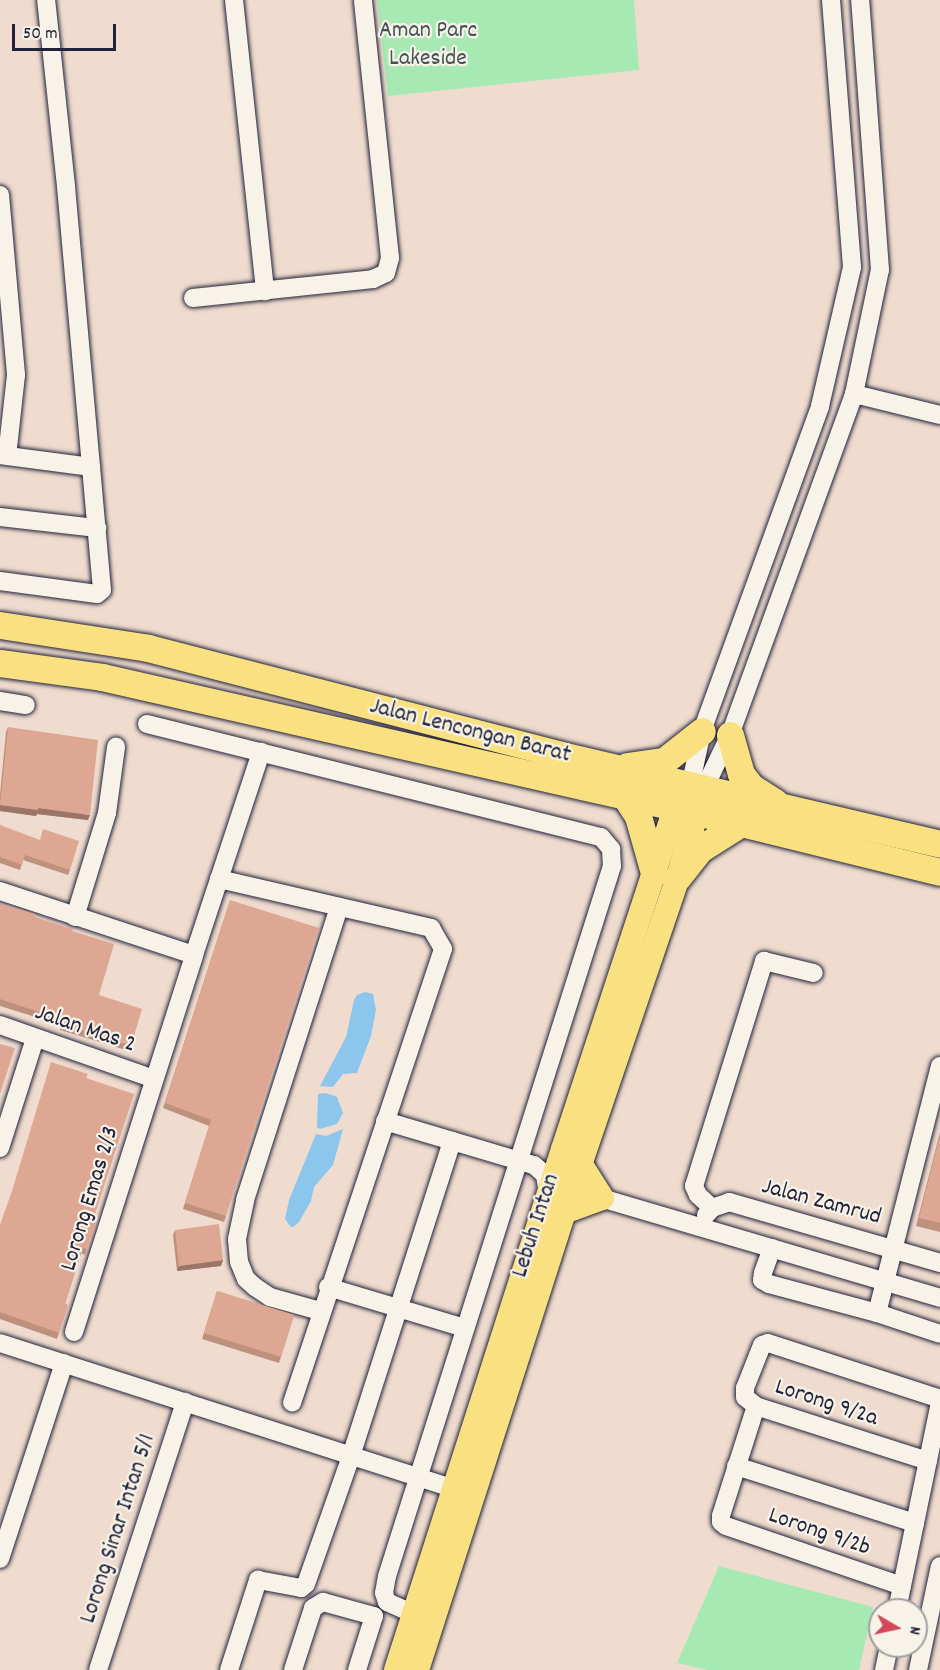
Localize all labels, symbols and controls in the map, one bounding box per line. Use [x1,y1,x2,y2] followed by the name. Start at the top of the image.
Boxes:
[15,12,118,50] scale bar
[379,18,477,74] park label: Aman Parc Lakeside
[23,22,58,47] text: 50 m
[366,693,574,771] street label: Jalan Lencongan Barat
[31,999,139,1061] street label: Jalan Mas 2
[55,1123,127,1275] street label: Lorong Emas 2/3
[507,1171,567,1281] street label: Lebuh Intan
[758,1173,884,1233] street label: Jalan Zamrud
[771,1374,881,1434] street label: Lorong 9/2a
[75,1431,163,1627] street label: Lorong Sinar Intan 5/1
[764,1502,874,1564] street label: Lorong 9/2b
[868,1598,928,1658] north arrow
[902,1625,926,1636] text: N

